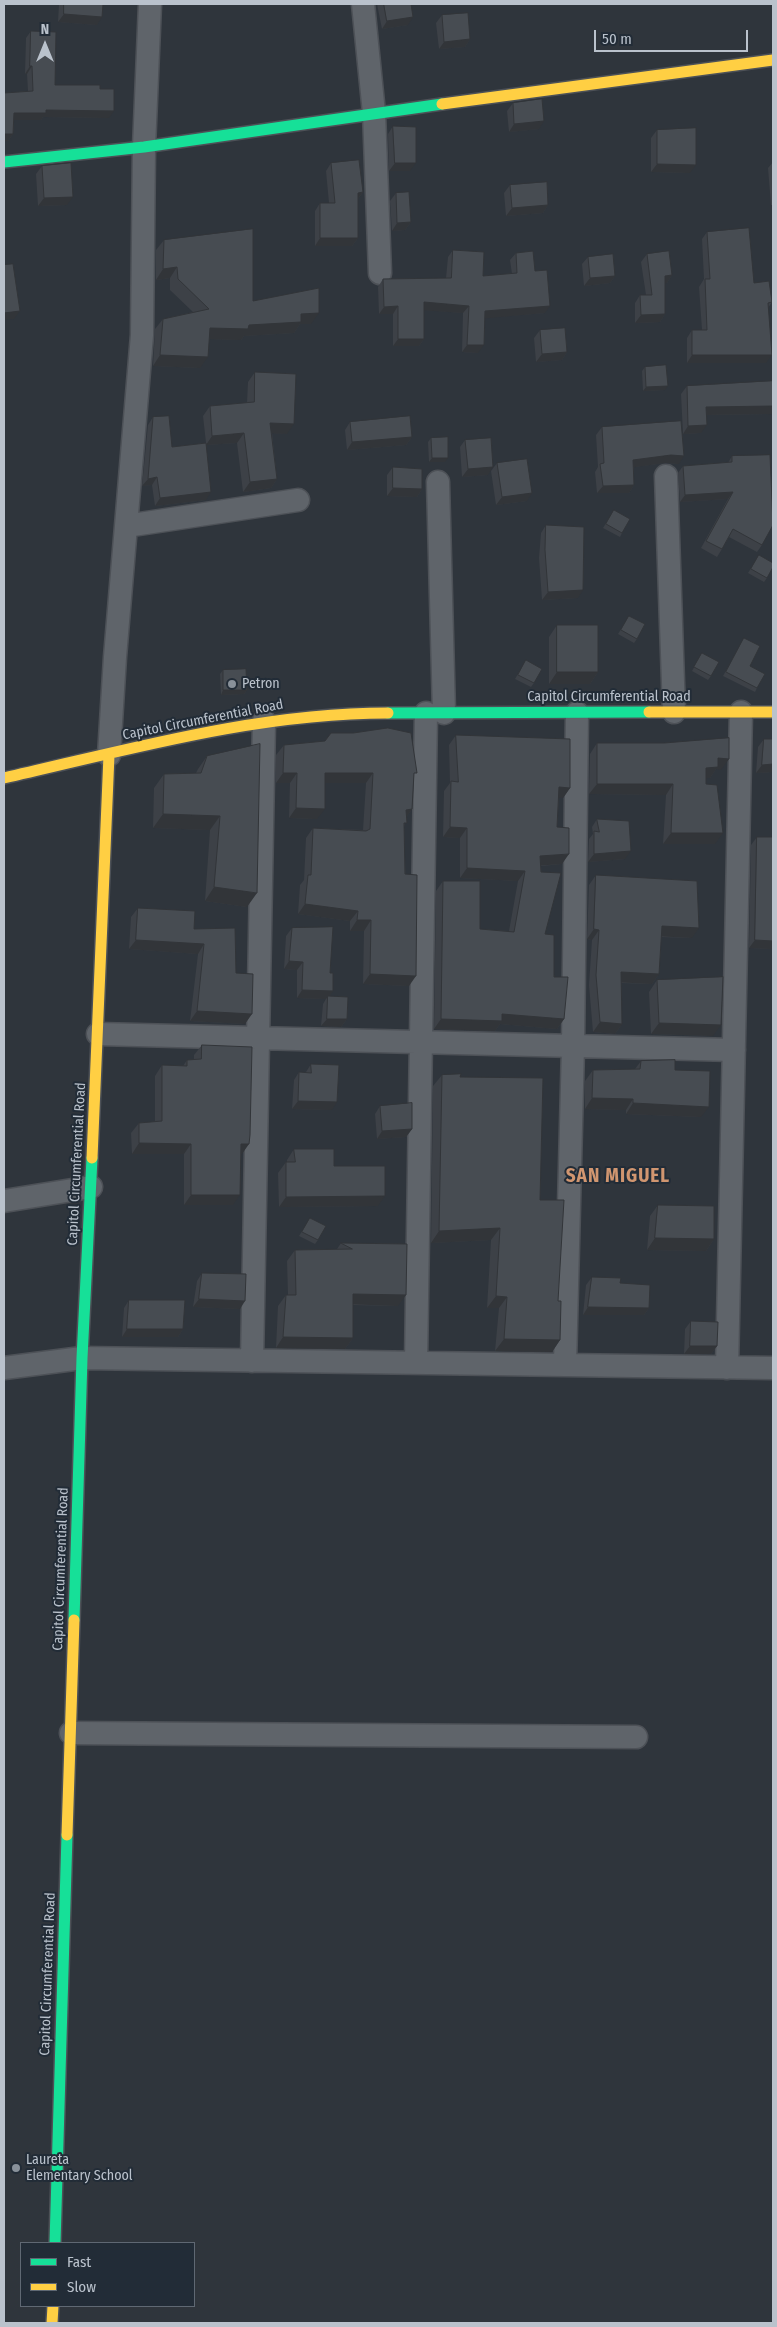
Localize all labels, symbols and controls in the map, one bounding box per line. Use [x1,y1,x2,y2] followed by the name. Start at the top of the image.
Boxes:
[20,20,70,70] north arrow
[597,20,751,52] scale bar
[41,21,49,38] text: N
[602,30,632,48] text: 50 m
[242,676,280,692] place label: Petron
[226,678,238,690] marker: Petron
[527,689,691,705] street label: Capitol Circumferential Road
[121,696,285,744] street label: Capitol Circumferential Road
[64,1082,90,1246] street label: Capitol Circumferential Road
[565,1166,671,1188] district label: SAN MIGUEL
[50,1487,72,1651] street label: Capitol Circumferential Road
[37,1892,59,2056] street label: Capitol Circumferential Road
[26,2152,133,2184] place label: Laureta Elementary School
[10,2162,22,2174] marker: Laureta Elementary School
[20,2242,195,2307] legend
[67,2253,91,2271] text: Fast
[67,2278,96,2296] text: Slow

